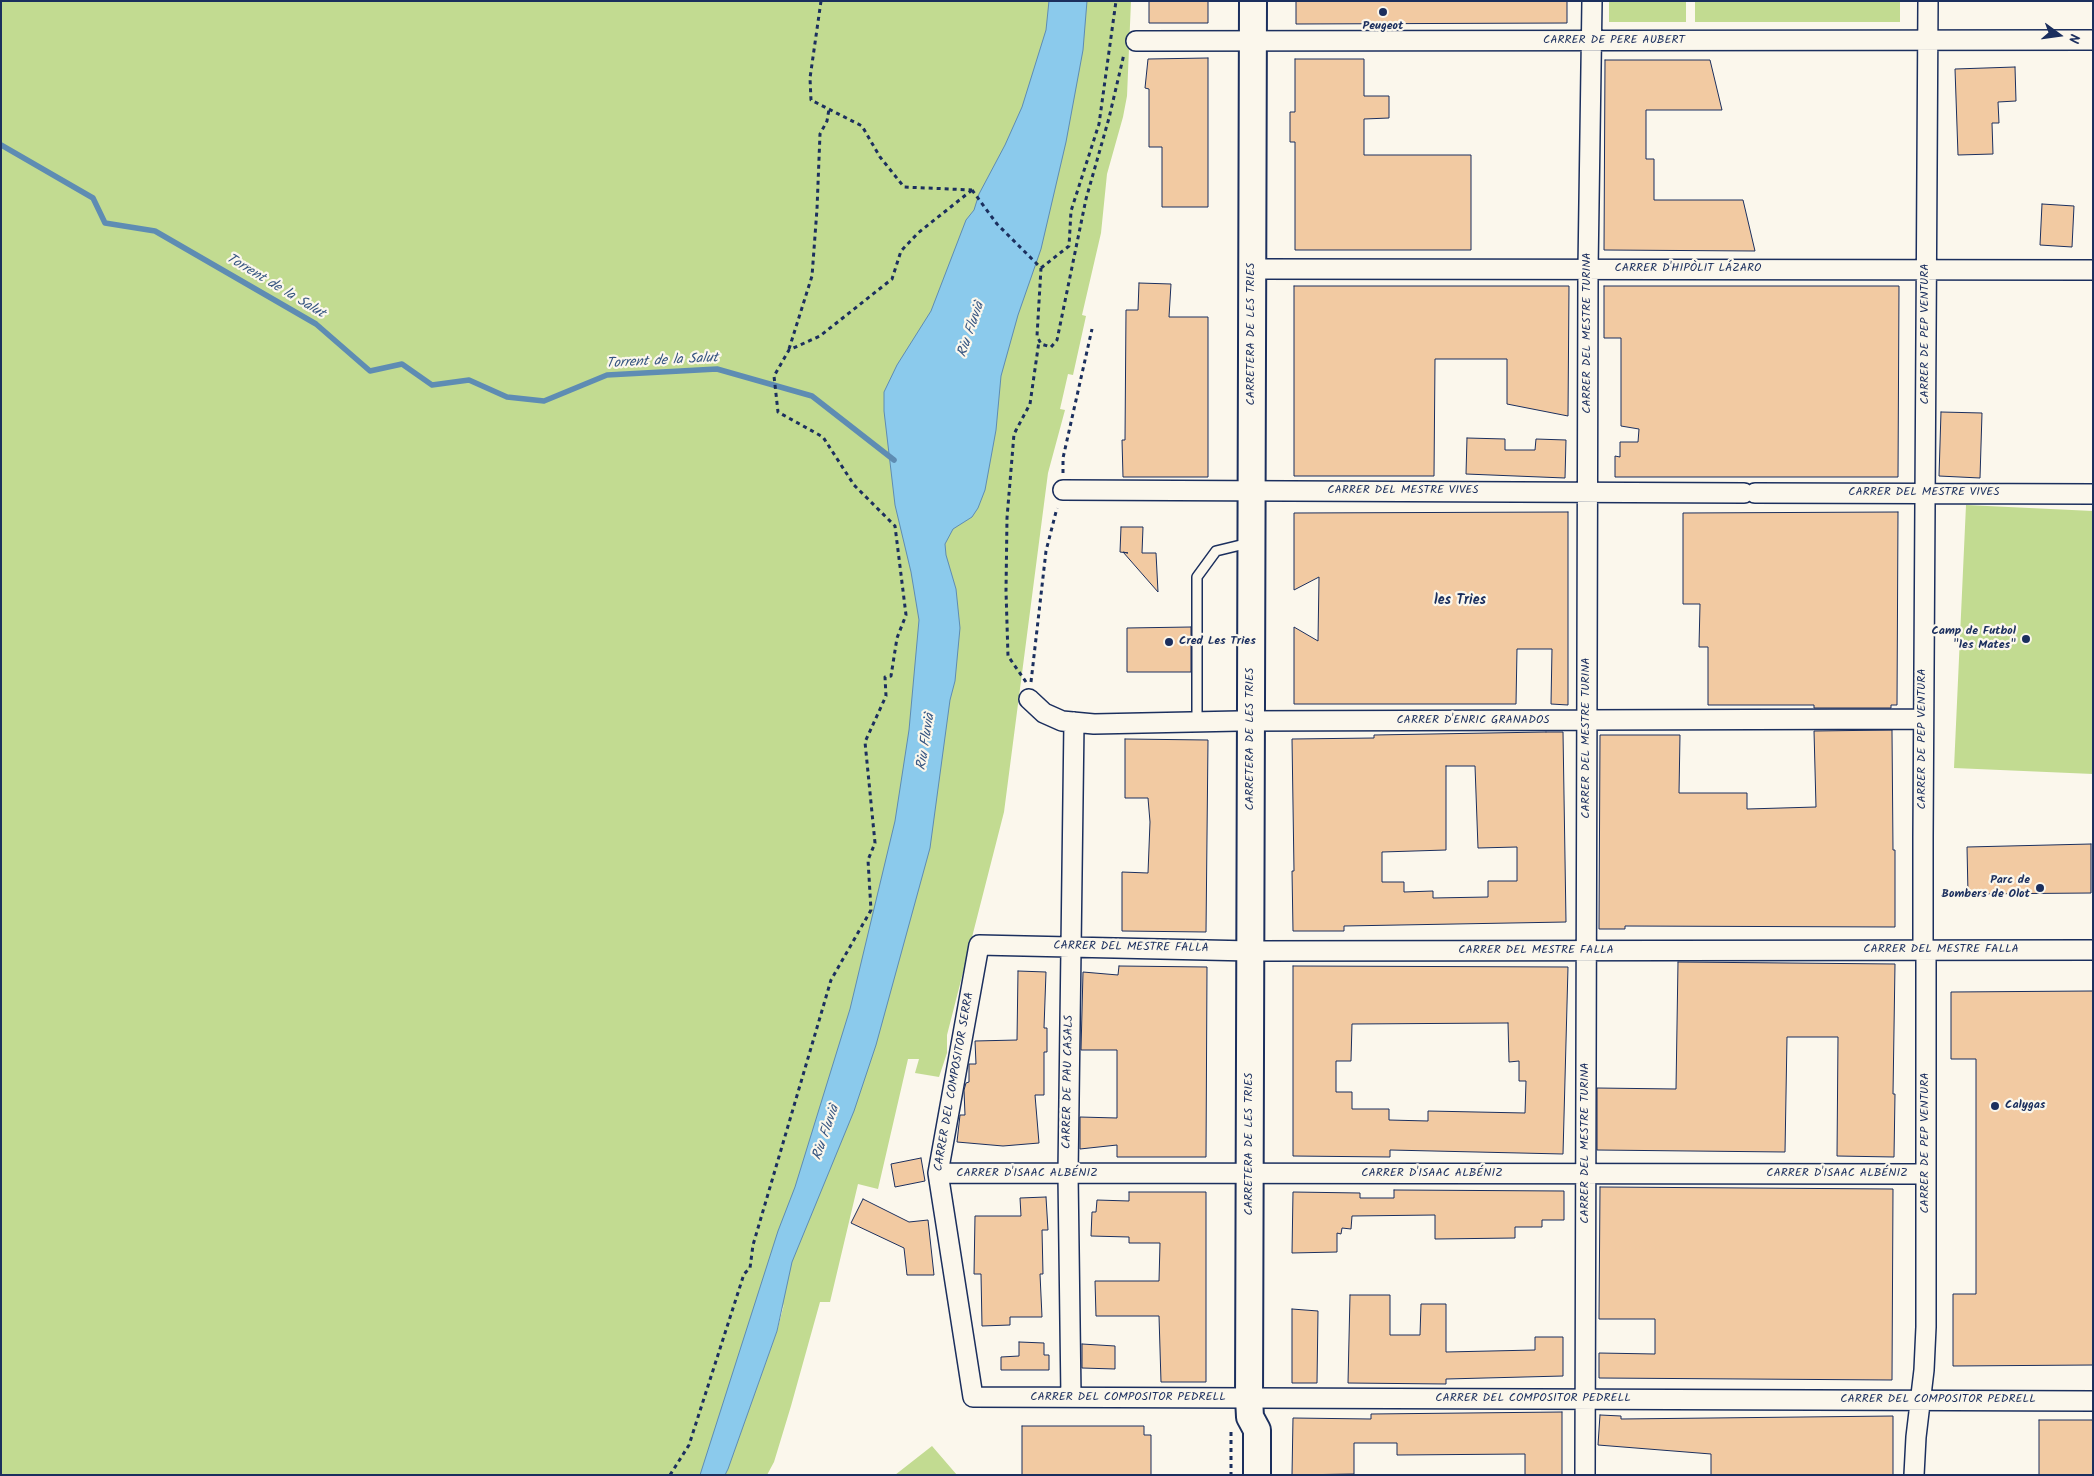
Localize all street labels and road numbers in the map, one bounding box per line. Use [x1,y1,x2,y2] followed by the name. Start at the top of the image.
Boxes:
[1543,34,1685,48] street label: CARRER DE PERE AUBERT
[1581,252,1595,414] street label: CARRER DEL MESTRE TURINA
[1615,262,1761,276] street label: CARRER D'HIPÒLIT LÁZARO
[1245,263,1259,405] street label: CARRETERA DE LES TRIES
[1919,263,1933,405] street label: CARRER DE PEP VENTURA
[1327,484,1479,498] street label: CARRER DEL MESTRE VIVES
[1848,486,2000,500] street label: CARRER DEL MESTRE VIVES
[1580,657,1594,819] street label: CARRER DEL MESTRE TURINA
[1244,668,1258,810] street label: CARRETERA DE LES TRIES
[1916,668,1930,810] street label: CARRER DE PEP VENTURA
[1396,714,1550,728] street label: CARRER D'ENRIC GRANADOS
[1053,939,1209,957] street label: CARRER DEL MESTRE FALLA
[1863,943,2019,957] street label: CARRER DEL MESTRE FALLA
[1458,944,1614,958] street label: CARRER DEL MESTRE FALLA
[932,991,978,1173] street label: CARRER DEL COMPOSITOR SERRA
[1061,1015,1077,1149] street label: CARRER DE PAU CASALS
[1579,1062,1593,1224] street label: CARRER DEL MESTRE TURINA
[1919,1072,1933,1214] street label: CARRER DE PEP VENTURA
[1243,1073,1257,1215] street label: CARRETERA DE LES TRIES
[956,1167,1098,1181] street label: CARRER D'ISAAC ALBÉNIZ
[1361,1167,1503,1181] street label: CARRER D'ISAAC ALBÉNIZ
[1766,1167,1908,1181] street label: CARRER D'ISAAC ALBÉNIZ
[1030,1391,1226,1405] street label: CARRER DEL COMPOSITOR PEDRELL
[1435,1392,1631,1406] street label: CARRER DEL COMPOSITOR PEDRELL
[1840,1393,2036,1407] street label: CARRER DEL COMPOSITOR PEDRELL

